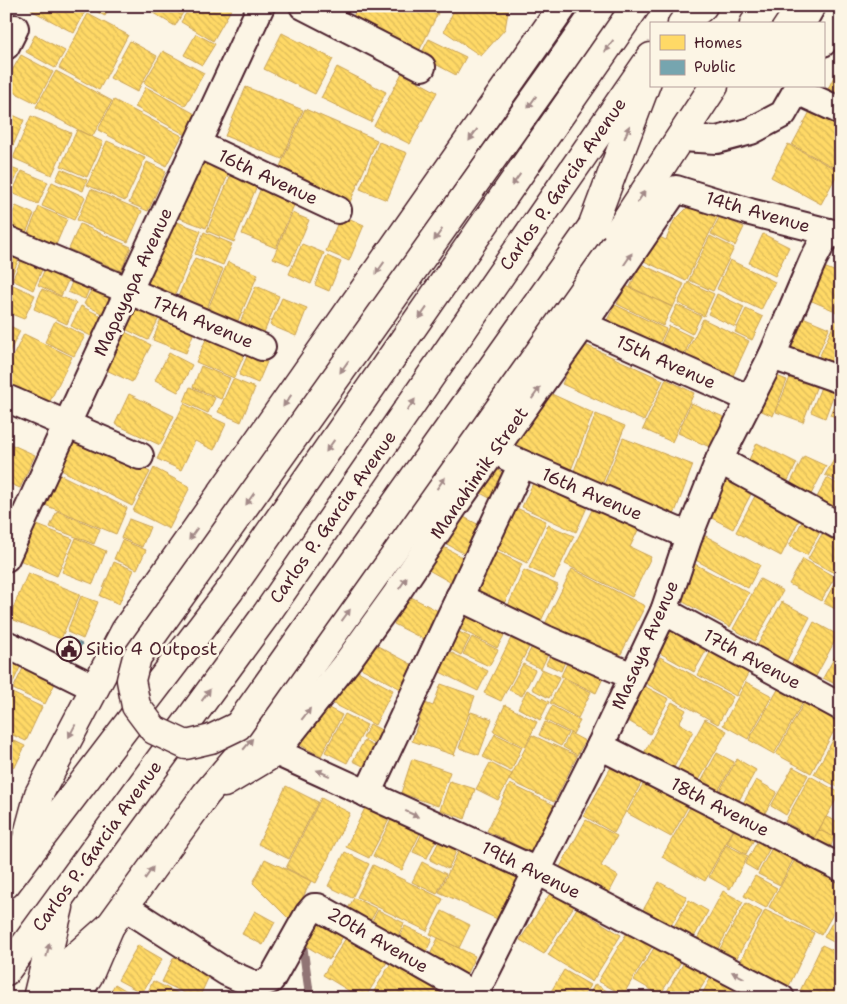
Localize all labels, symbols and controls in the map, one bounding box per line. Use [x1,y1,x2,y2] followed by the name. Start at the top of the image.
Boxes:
[650,22,824,88] legend
[694,33,742,53] text: Homes
[604,39,614,53] one-way arrow
[694,57,736,77] text: Public
[494,93,632,275] street label: Carlos P. Garcia Avenue
[527,95,538,108] one-way arrow
[624,125,632,139] one-way arrow
[468,128,478,142] one-way arrow
[214,143,322,211] street label: 16th Avenue
[511,173,521,186] one-way arrow
[703,186,813,238] street label: 14th Avenue
[637,190,646,203] one-way arrow
[88,204,178,360] street label: Mapayapa Avenue
[433,228,443,241] one-way arrow
[623,252,633,266] one-way arrow
[375,261,385,275] one-way arrow
[149,290,257,354] street label: 17th Avenue
[418,306,428,320] one-way arrow
[612,329,720,395] street label: 15th Avenue
[339,360,349,374] one-way arrow
[531,386,541,399] one-way arrow
[282,394,292,408] one-way arrow
[406,398,415,412] one-way arrow
[424,402,534,544] street label: Manahimik Street
[264,426,402,608] street label: Carlos P. Garcia Avenue
[325,440,335,453] one-way arrow
[538,462,646,526] street label: 16th Avenue
[436,476,446,490] one-way arrow
[245,492,255,506] one-way arrow
[188,527,198,541] one-way arrow
[398,577,408,590] one-way arrow
[606,577,684,713] street label: Masaya Avenue
[341,608,351,622] one-way arrow
[699,623,805,695] street label: 17th Avenue
[56,636,82,662] public building icon: Sitio 4 Outpost
[86,637,217,661] place label: Sitio 4 Outpost
[201,689,212,702] one-way arrow
[301,707,311,721] one-way arrow
[68,724,76,739] one-way arrow
[242,738,253,750] one-way arrow
[27,756,167,936] street label: Carlos P. Garcia Avenue
[316,769,330,777] one-way arrow
[666,772,774,842] street label: 18th Avenue
[405,810,419,818] one-way arrow
[477,836,585,904] street label: 19th Avenue
[144,866,154,880] one-way arrow
[323,901,433,979] street label: 20th Avenue
[45,942,53,958] one-way arrow
[730,971,745,979] one-way arrow

